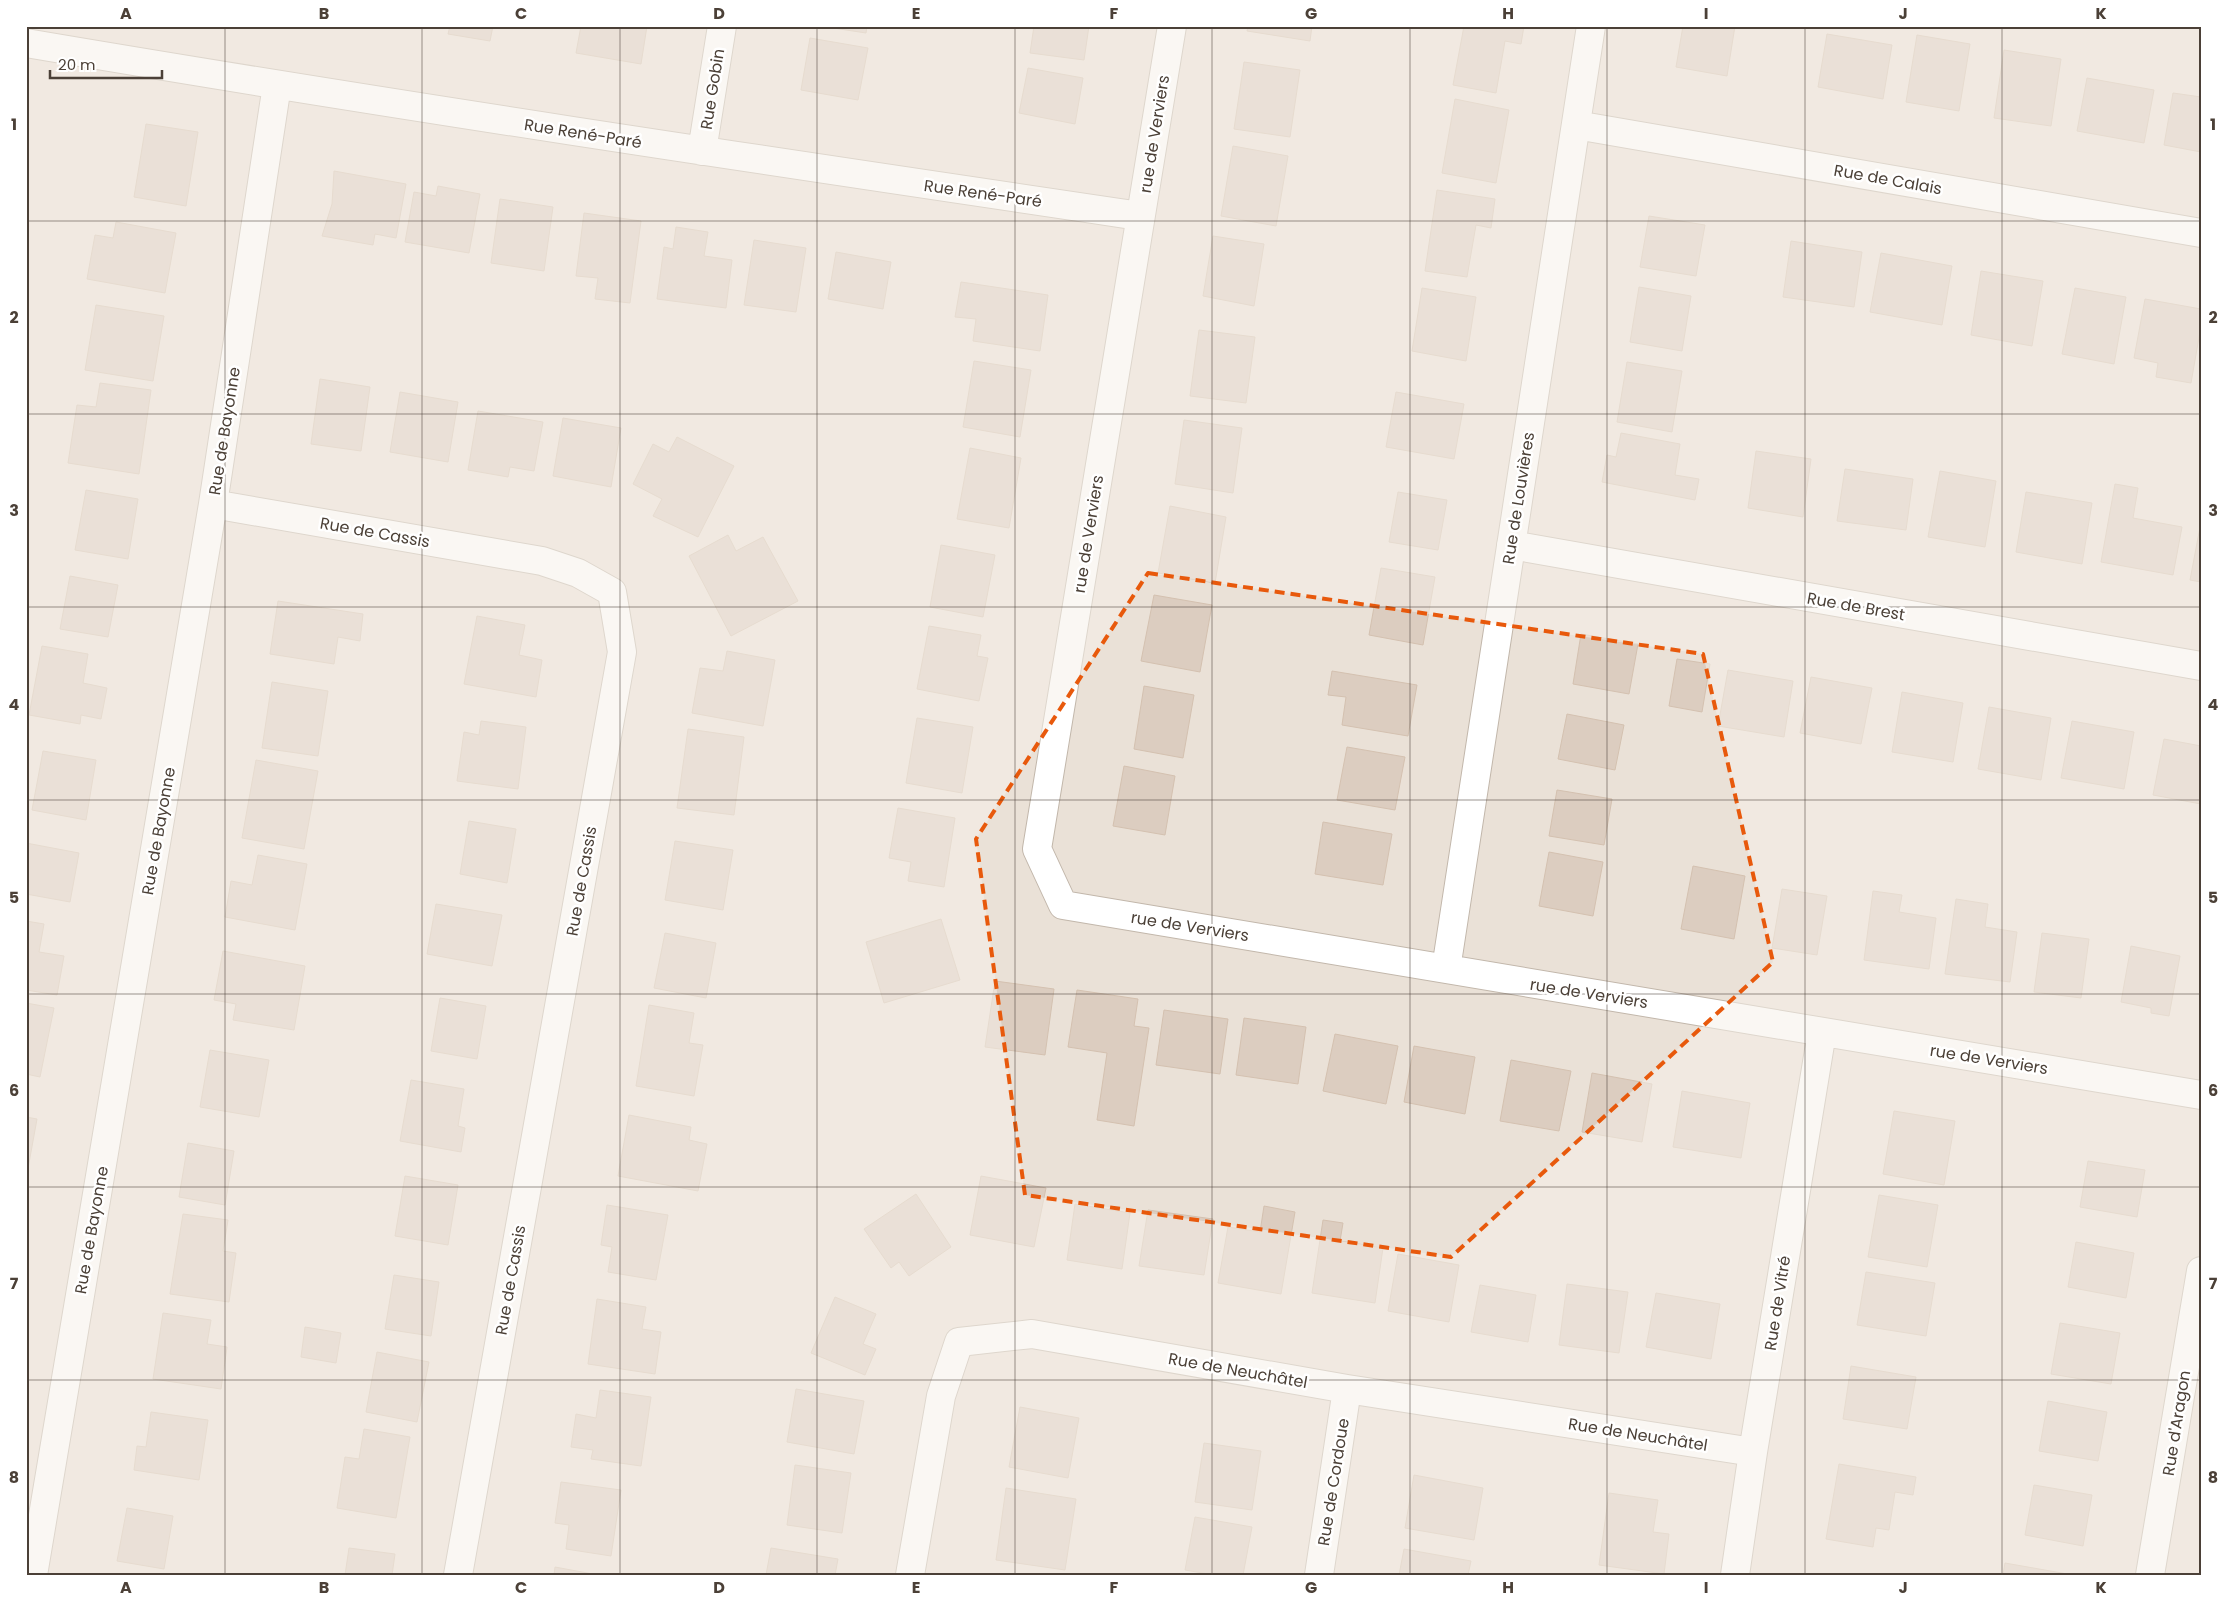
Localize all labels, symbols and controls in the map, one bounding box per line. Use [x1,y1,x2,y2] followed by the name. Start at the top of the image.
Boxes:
[120,2,132,25] text: A
[319,2,329,25] text: B
[515,2,527,25] text: C
[713,2,725,25] text: D
[912,2,920,25] text: E
[1110,2,1119,25] text: F
[1305,2,1317,25] text: G
[1502,2,1514,25] text: H
[1704,2,1708,25] text: I
[1898,2,1908,25] text: J
[2095,2,2107,25] text: K
[695,47,730,131] street label: Rue Gobin
[50,48,162,80] scale bar
[58,54,96,75] text: 20 m
[1134,73,1175,195] street label: rue de Verviers
[11,113,17,136] text: 1
[522,113,643,154] street label: Rue René-Paré
[2210,113,2216,136] text: 1
[1832,159,1944,200] street label: Rue de Calais
[923,174,1043,213] street label: Rue René-Paré
[9,306,19,329] text: 2
[2208,306,2218,329] text: 2
[203,365,246,497] street label: Rue de Bayonne
[1497,430,1540,566] street label: Rue de Louvières
[1068,473,1109,595] street label: rue de Verviers
[9,499,19,522] text: 3
[2208,499,2218,522] text: 3
[318,511,432,553] street label: Rue de Cassis
[1805,587,1907,626] street label: Rue de Brest
[9,693,20,716] text: 4
[2208,693,2219,716] text: 4
[136,765,181,897] street label: Rue de Bayonne
[560,824,602,938] street label: Rue de Cassis
[9,886,19,909] text: 5
[2208,886,2218,909] text: 5
[1129,906,1251,947] street label: rue de Verviers
[1528,973,1650,1014] street label: rue de Verviers
[1928,1039,2050,1080] street label: rue de Verviers
[9,1079,19,1102] text: 6
[2208,1079,2218,1102] text: 6
[69,1164,114,1296] street label: Rue de Bayonne
[489,1223,531,1337] street label: Rue de Cassis
[1759,1254,1796,1352] street label: Rue de Vitré
[10,1272,19,1295] text: 7
[2209,1272,2218,1295] text: 7
[1166,1347,1309,1394] street label: Rue de Neuchâtel
[2157,1369,2196,1477] street label: Rue d'Aragon
[1566,1412,1709,1457] street label: Rue de Neuchâtel
[1312,1417,1355,1548] street label: Rue de Cordoue
[9,1466,19,1489] text: 8
[2208,1466,2218,1489] text: 8
[120,1576,132,1599] text: A
[319,1576,329,1599] text: B
[515,1576,527,1599] text: C
[713,1576,725,1599] text: D
[912,1576,920,1599] text: E
[1110,1576,1119,1599] text: F
[1305,1576,1317,1599] text: G
[1502,1576,1514,1599] text: H
[1704,1576,1708,1599] text: I
[1898,1576,1908,1599] text: J
[2095,1576,2107,1599] text: K

